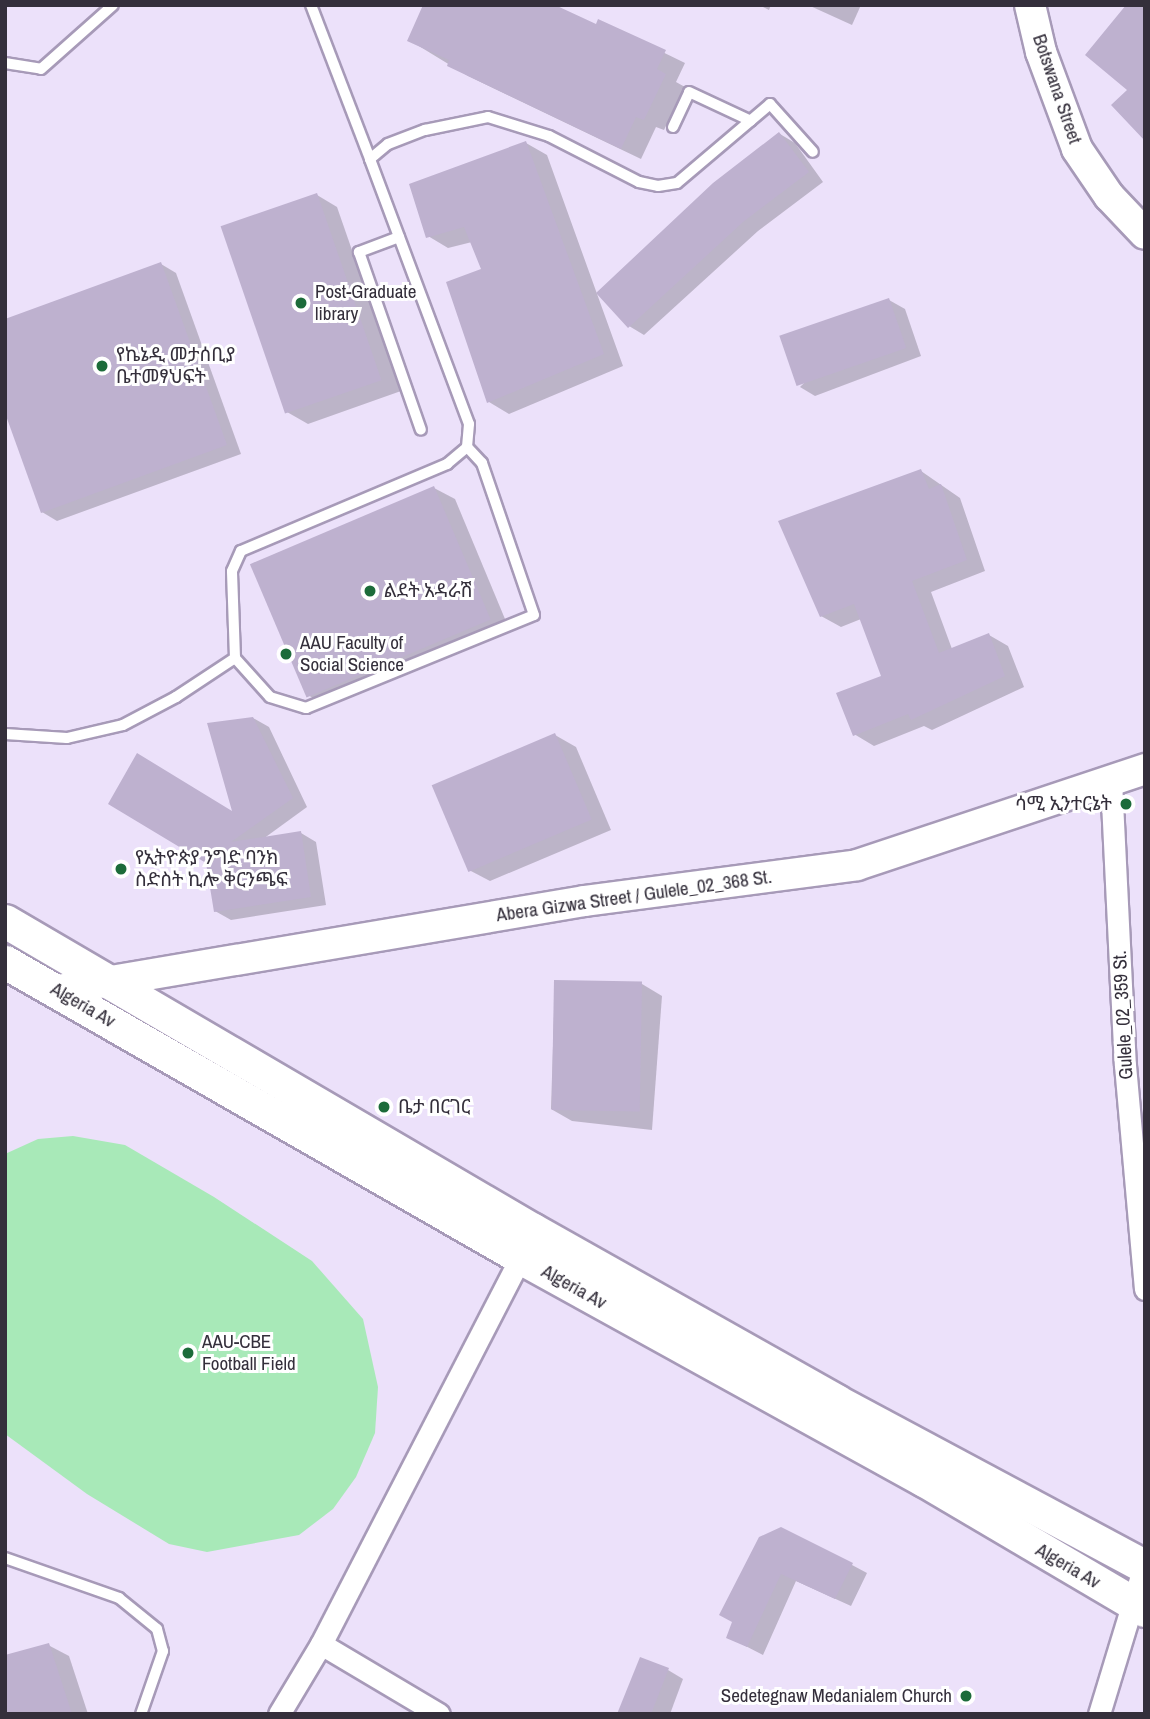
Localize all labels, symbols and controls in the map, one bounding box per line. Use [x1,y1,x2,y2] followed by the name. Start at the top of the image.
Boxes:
[1028,31,1086,147] street label: Botswana Street
[315,281,416,325] place label: Post-Graduate library
[293,295,309,311] marker: Post-Graduate library
[116,344,235,388] place label: የኬኔዲ መታሰቢያ ቤተመፃህፍት
[94,358,110,374] marker: የኬኔዲ መታሰቢያ ቤተመፃህፍት
[384,580,473,602] place label: ልደት አዳራሽ
[362,583,378,599] marker: ልደት አዳራሽ
[300,632,404,676] place label: AAU Faculty of Social Science
[278,646,294,662] marker: AAU Faculty of Social Science
[1015,793,1112,815] place label: ሳሚ ኢንተርኔት
[1118,796,1134,812] marker: ሳሚ ኢንተርኔት
[135,847,288,891] place label: የኢትዮጵያ ንግድ ባንክ ስድስት ኪሎ ቅርንጫፍ
[113,861,129,877] marker: የኢትዮጵያ ንግድ ባንክ ስድስት ኪሎ ቅርንጫፍ
[495,865,773,927] street label: Abera Gizwa Street / Gulele_02_368 St.
[1108,950,1138,1080] street label: Gulele_02_359 St.
[46,977,120,1033] street label: Algeria Av
[398,1096,471,1118] place label: ቤታ በርገር
[376,1099,392,1115] marker: ቤታ በርገር
[537,1260,611,1314] street label: Algeria Av
[202,1331,296,1375] place label: AAU-CBE Football Field
[180,1345,196,1361] marker: AAU-CBE Football Field
[1031,1538,1105,1594] street label: Algeria Av
[721,1685,952,1707] place label: Sedetegnaw Medanialem Church
[958,1688,974,1704] marker: Sedetegnaw Medanialem Church

